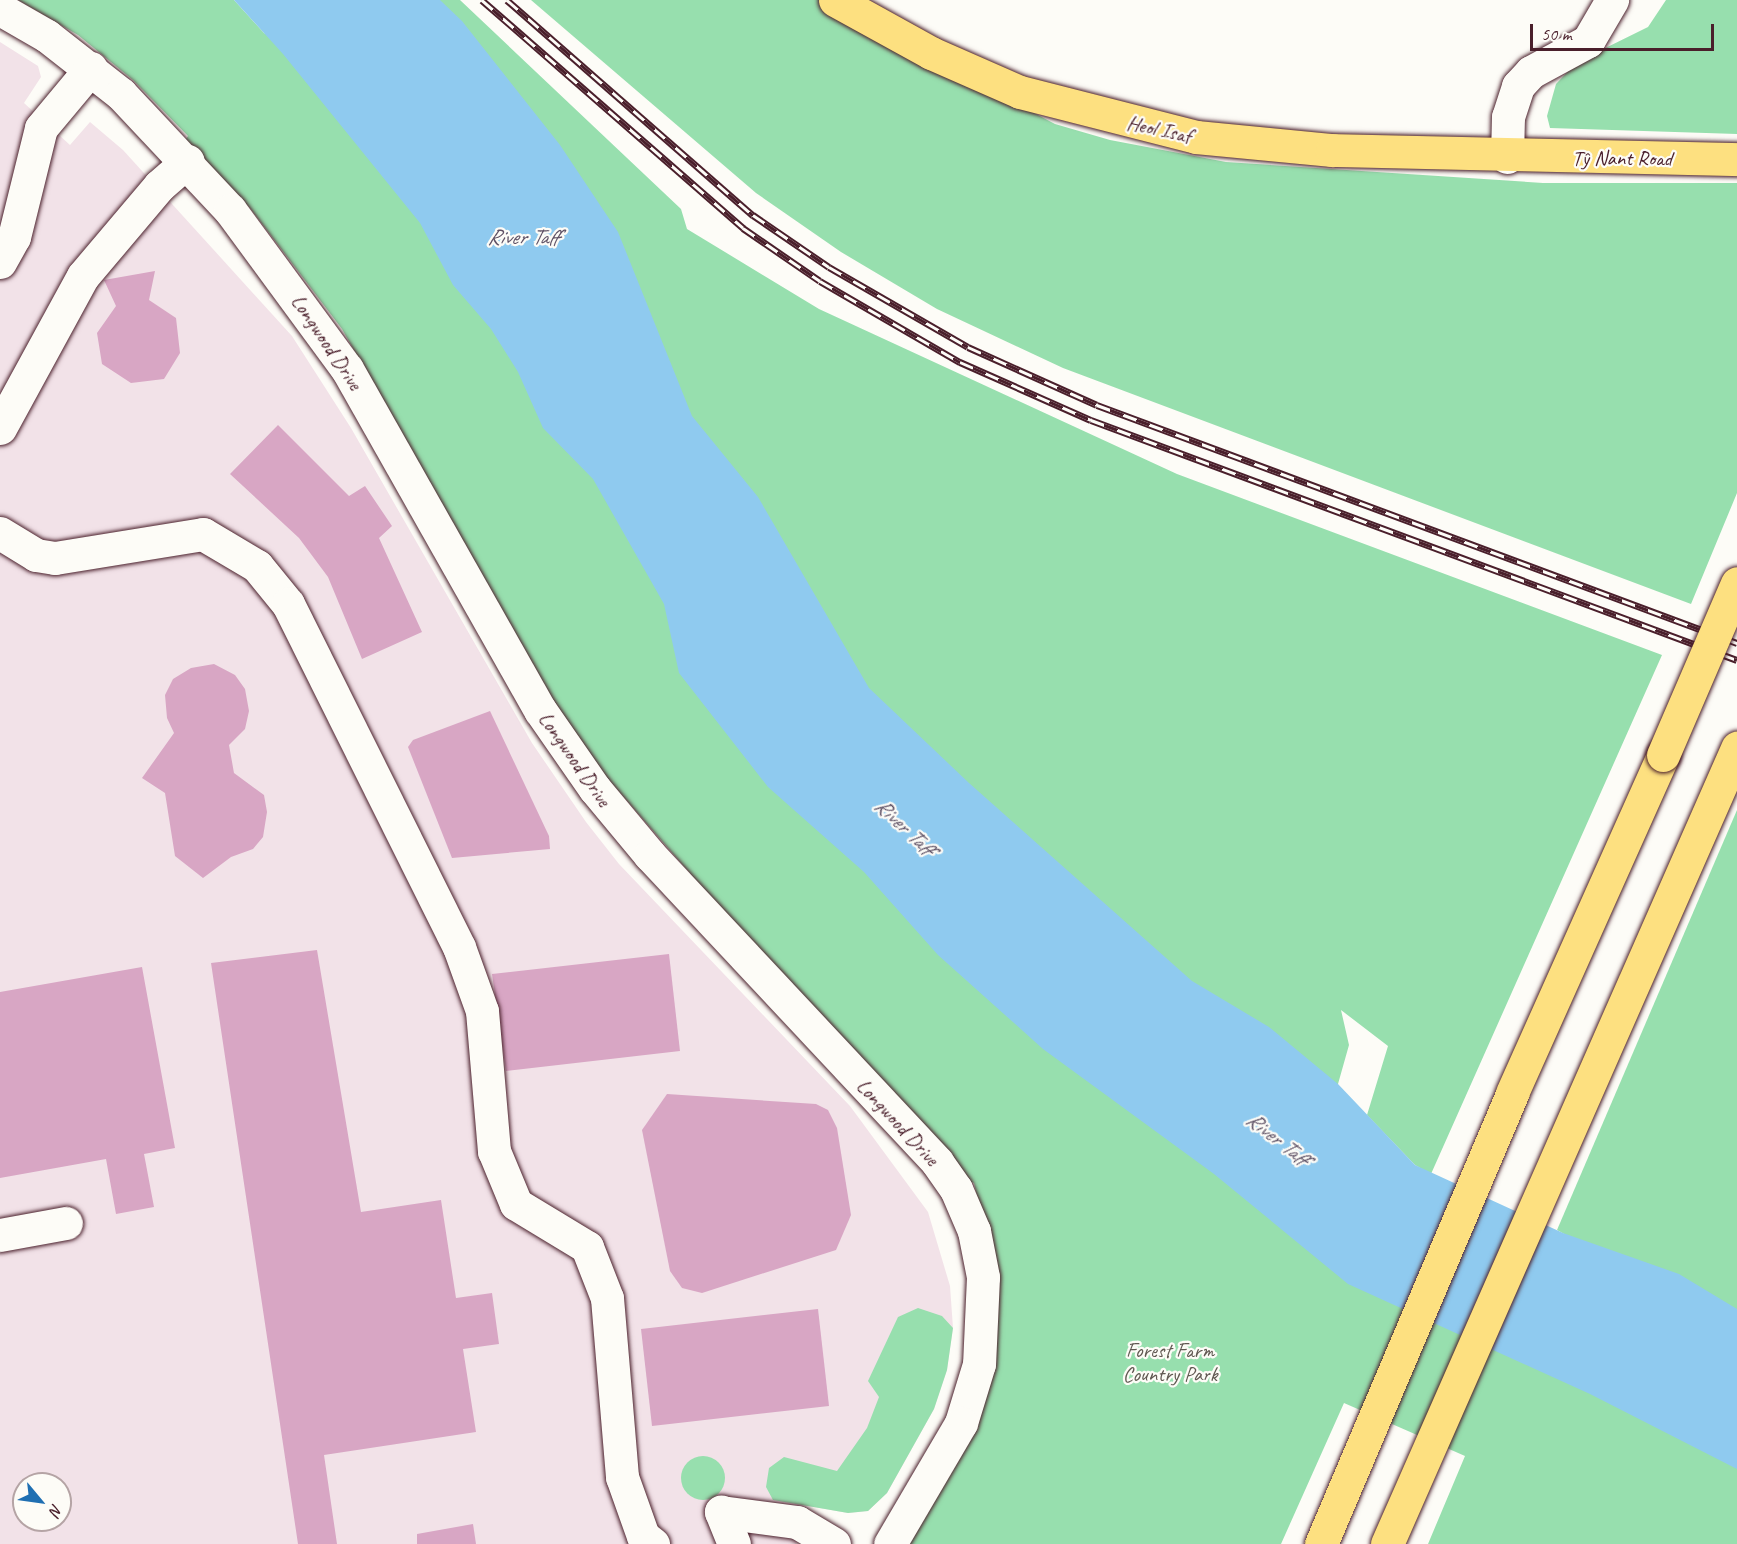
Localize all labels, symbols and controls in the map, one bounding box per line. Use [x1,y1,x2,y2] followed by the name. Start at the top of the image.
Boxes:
[1533,12,1718,50] scale bar
[1541,23,1572,45] text: 50 m
[1124,110,1194,148] street label: Heol Isaf
[1572,145,1672,171] street label: Tŷ Nant Road
[487,225,559,251] water label: River Taff
[286,289,368,395] street label: Longwood Drive
[533,707,617,811] street label: Longwood Drive
[868,793,940,861] water label: River Taff
[851,1073,945,1171] street label: Longwood Drive
[1240,1106,1314,1172] water label: River Taff
[1123,1337,1217,1387] park label: Forest Farm Country Park
[12,1472,72,1532] north arrow
[45,1501,67,1519] text: N

